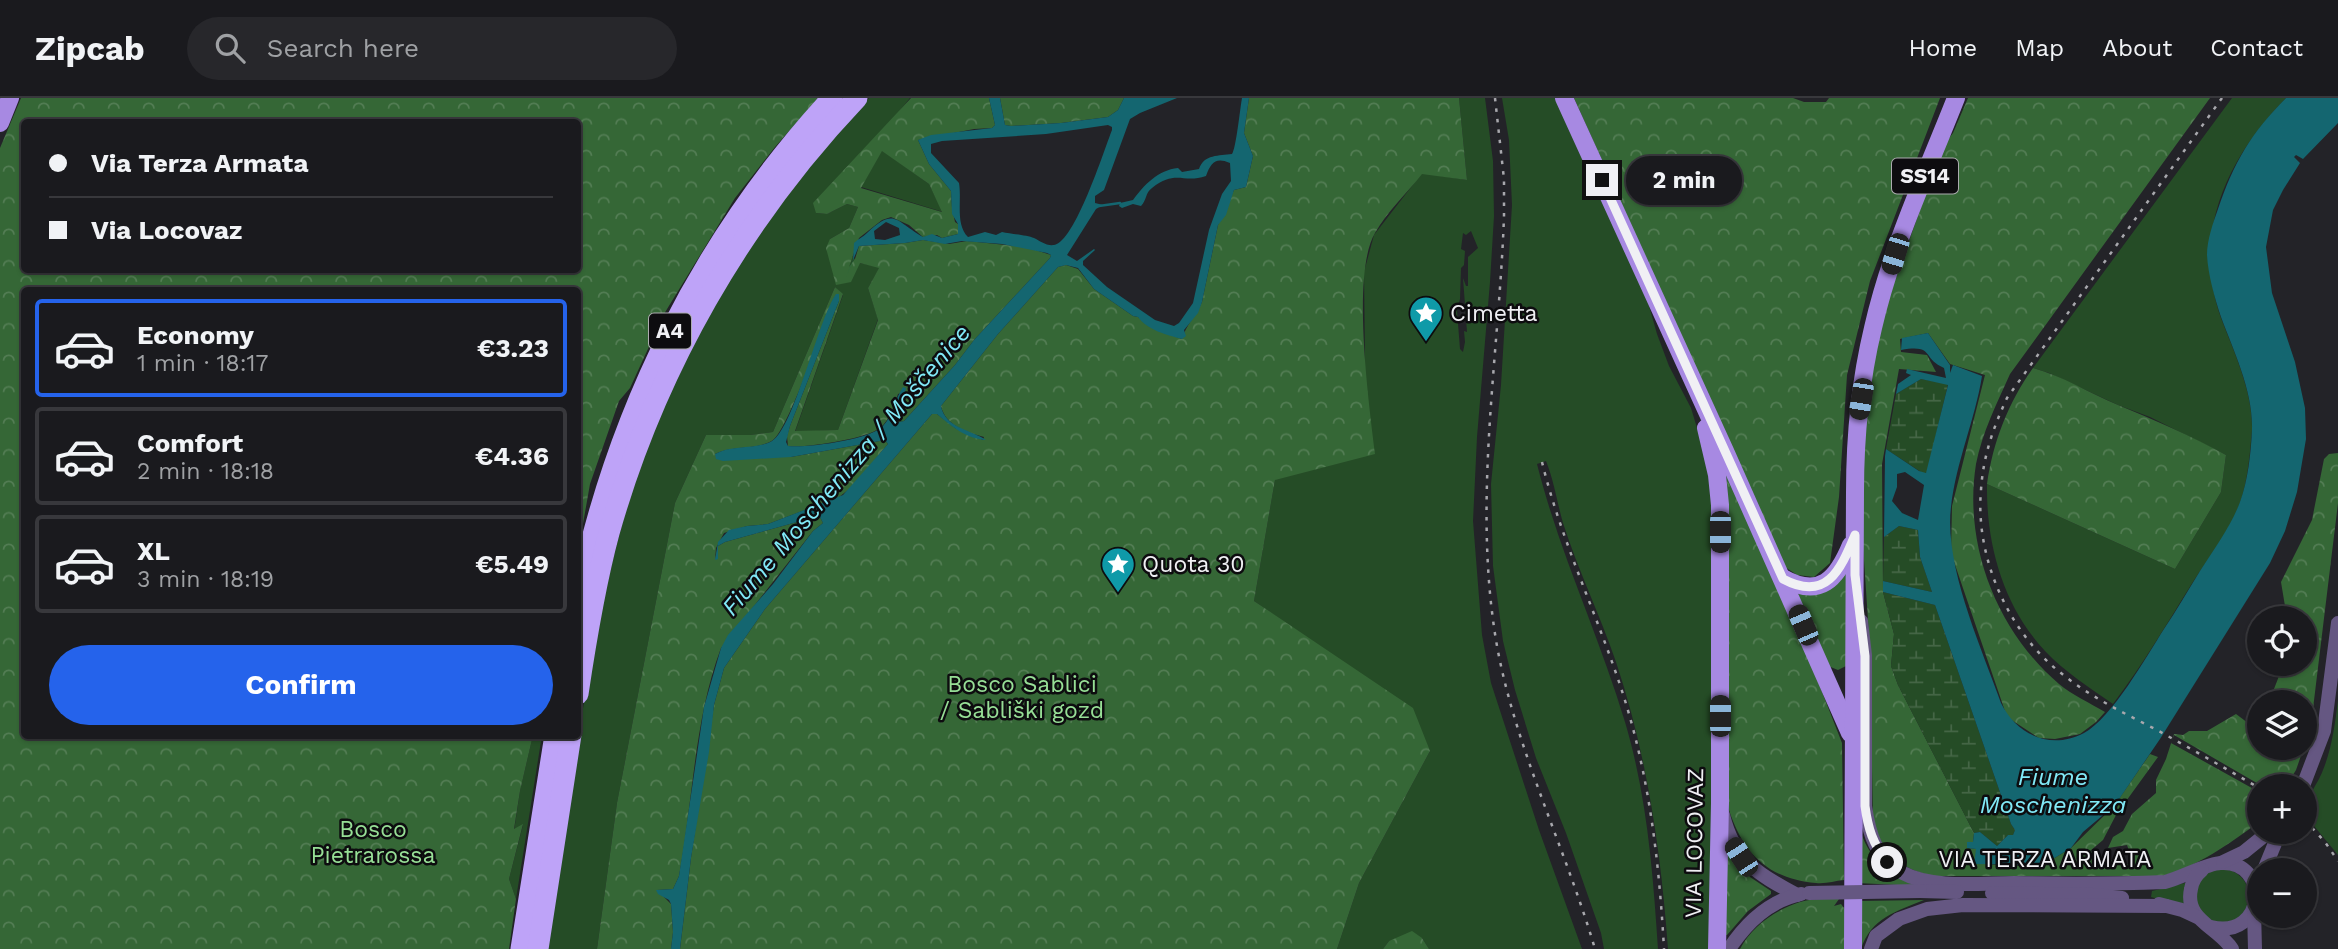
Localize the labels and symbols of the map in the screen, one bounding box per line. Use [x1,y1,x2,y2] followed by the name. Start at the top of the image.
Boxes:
[1626,155,1742,204] callout: 2 min
[1892,158,1958,194] road number: SS14
[1586,164,1618,196] route end
[1879,231,1912,277] car
[1407,294,1445,343] place icon: Cimetta
[1450,300,1538,327] place label: Cimetta
[649,314,691,348] road number: A4
[716,319,976,621] water label: Fiume Moschenizza / Moščenice
[1848,377,1875,421] car
[1710,511,1731,553] car
[1099,545,1137,594] place icon: Quota 30
[1142,551,1245,578] place label: Quota 30
[1786,602,1821,648] car
[940,671,1104,724] park label: Bosco Sablici / Sabliški gozd
[1710,695,1731,737] car
[1980,763,2126,819] water label: Fiume Moschenizza
[1680,768,1709,918] street label: VIA LOCOVAZ
[311,816,435,869] park label: Bosco Pietrarossa
[1721,834,1762,880] car
[1871,846,1903,878] route start
[1939,846,2151,873] street label: VIA TERZA ARMATA

